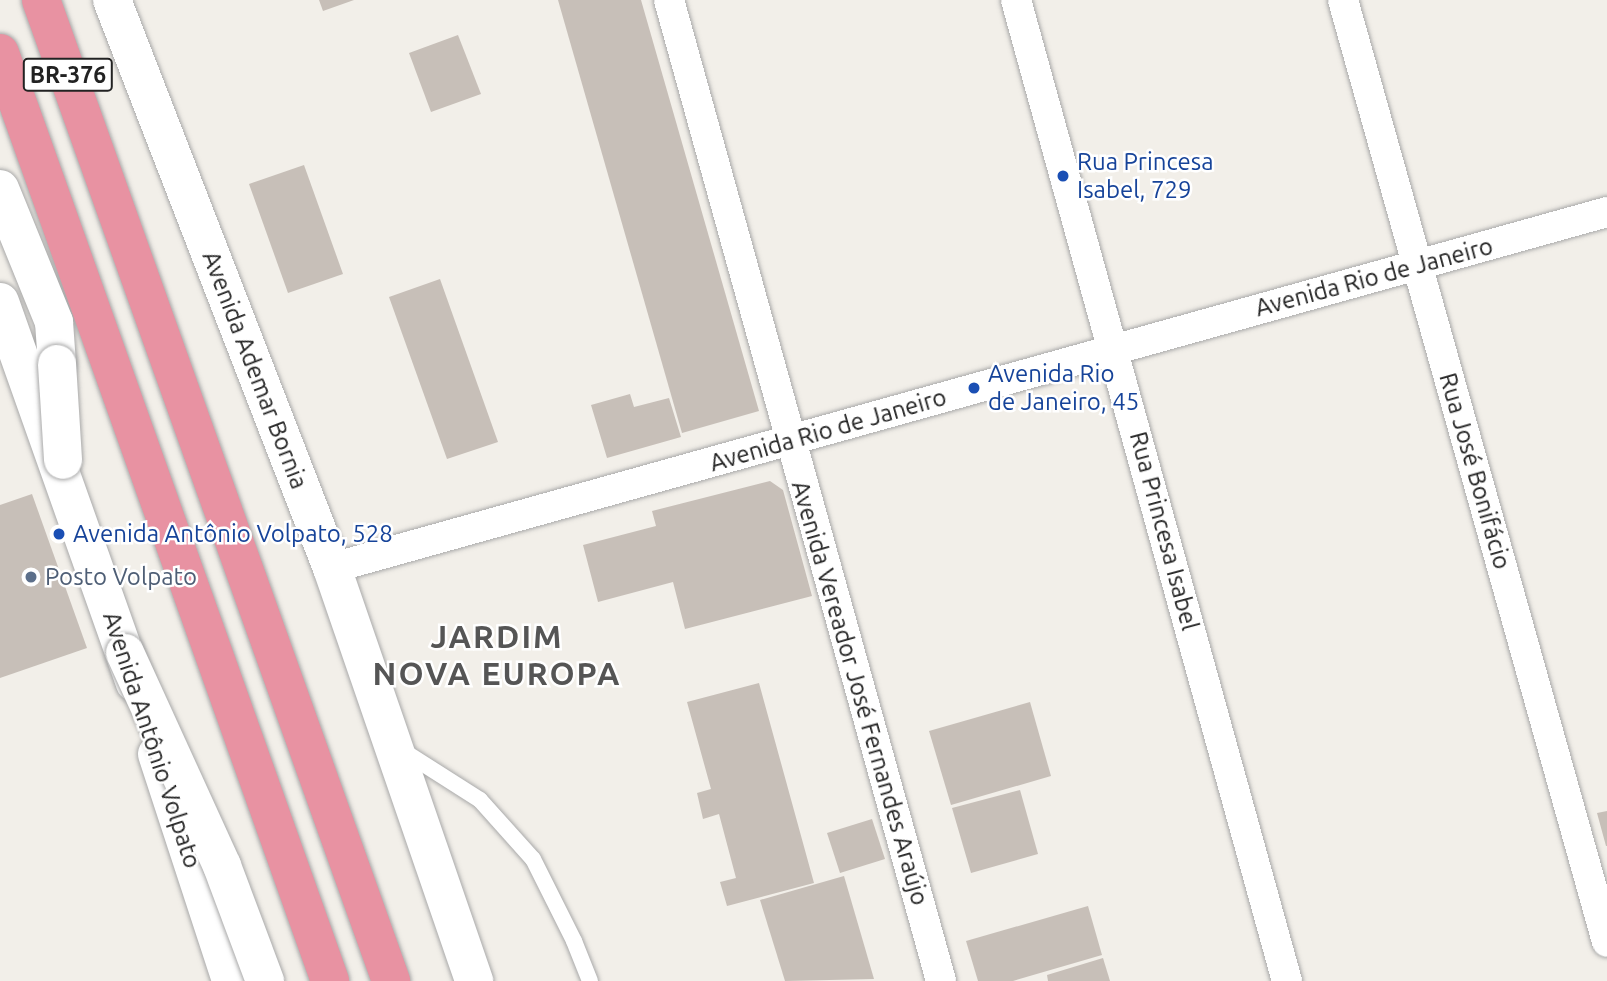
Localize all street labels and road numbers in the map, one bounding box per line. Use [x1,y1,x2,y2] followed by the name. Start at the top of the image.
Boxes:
[22,55,114,94] road number: BR-376
[1252,231,1496,323] street label: Avenida Rio de Janeiro
[196,247,314,493] street label: Avenida Ademar Bornia
[1433,370,1517,572] street label: Rua José Bonifácio
[706,382,950,478] street label: Avenida Rio de Janeiro
[1124,428,1204,634] street label: Rua Princesa Isabel
[786,478,934,908] street label: Avenida Vereador José Fernandes Araújo
[97,608,207,872] street label: Avenida Antônio Volpato

